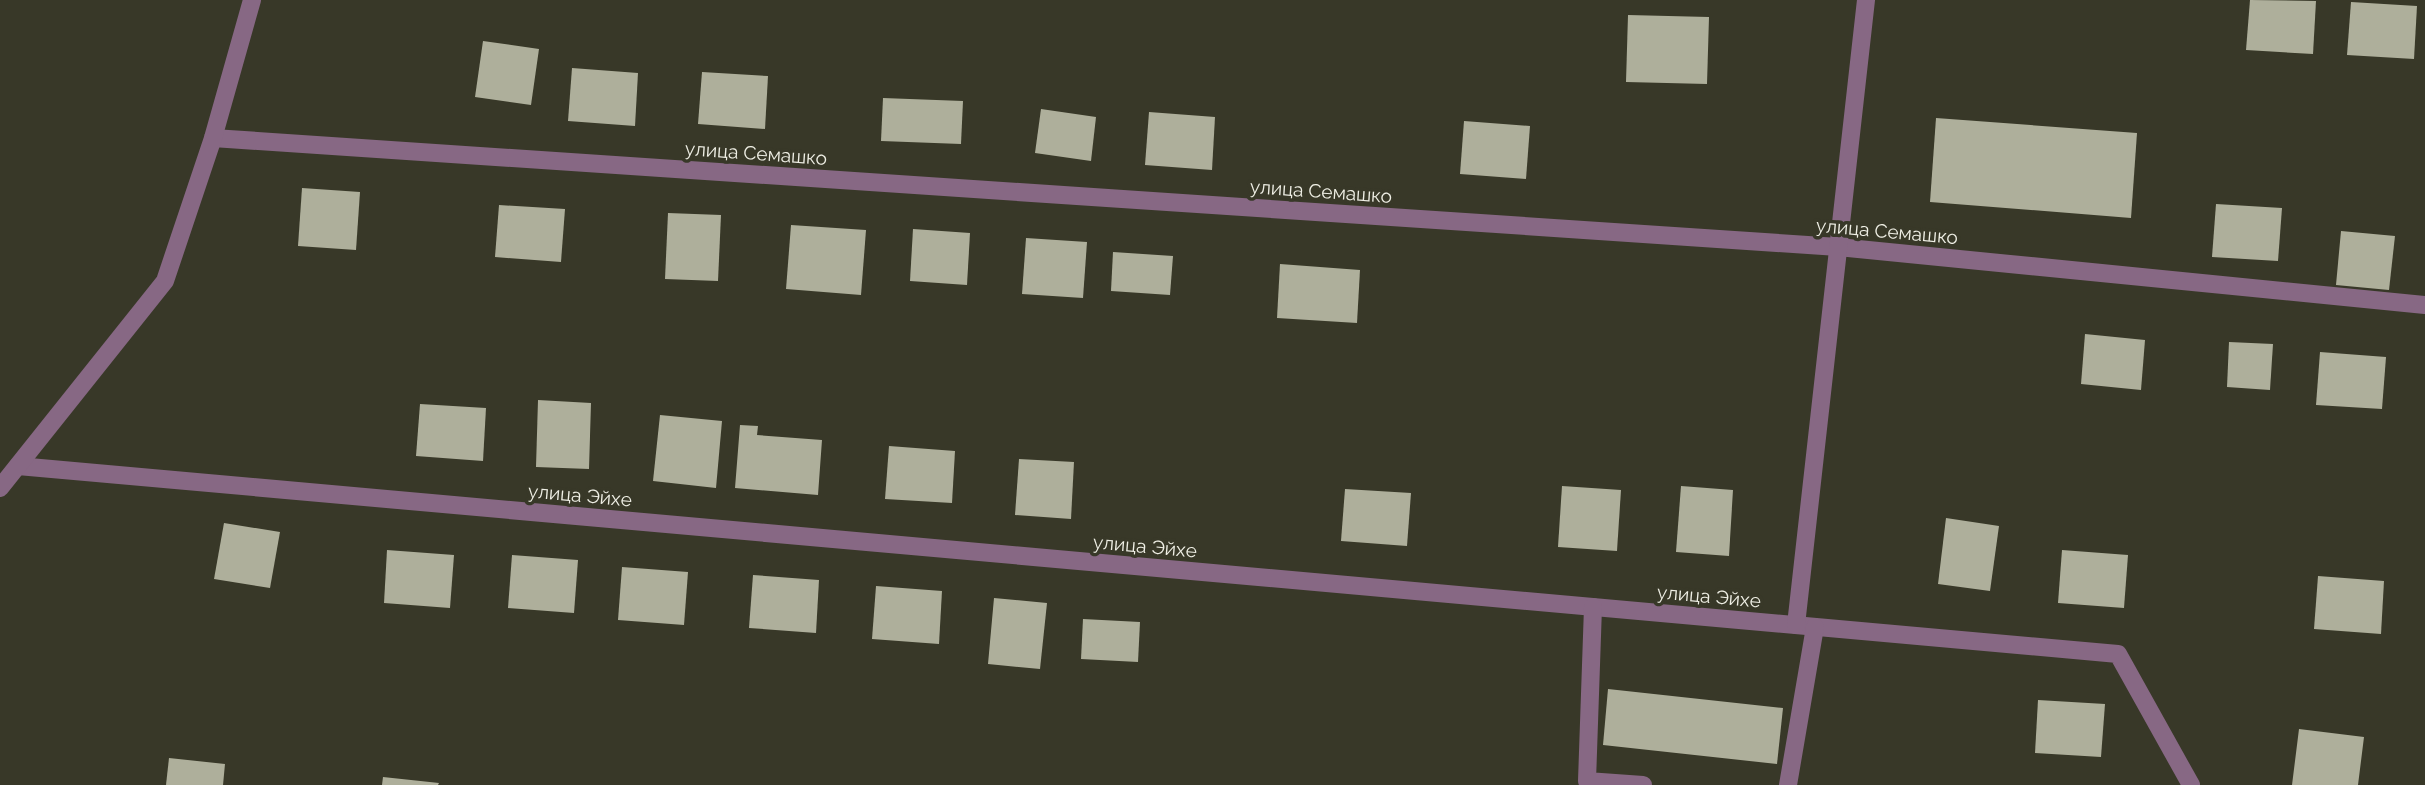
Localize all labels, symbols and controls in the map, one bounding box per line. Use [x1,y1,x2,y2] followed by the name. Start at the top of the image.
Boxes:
[684,137,828,169] street label: улица Семашко
[1249,175,1393,207] street label: улица Семашко
[1815,214,1959,248] street label: улица Семашко
[527,480,633,510] street label: улица Эйхе
[1092,531,1198,561] street label: улица Эйхе
[1656,581,1762,611] street label: улица Эйхе

